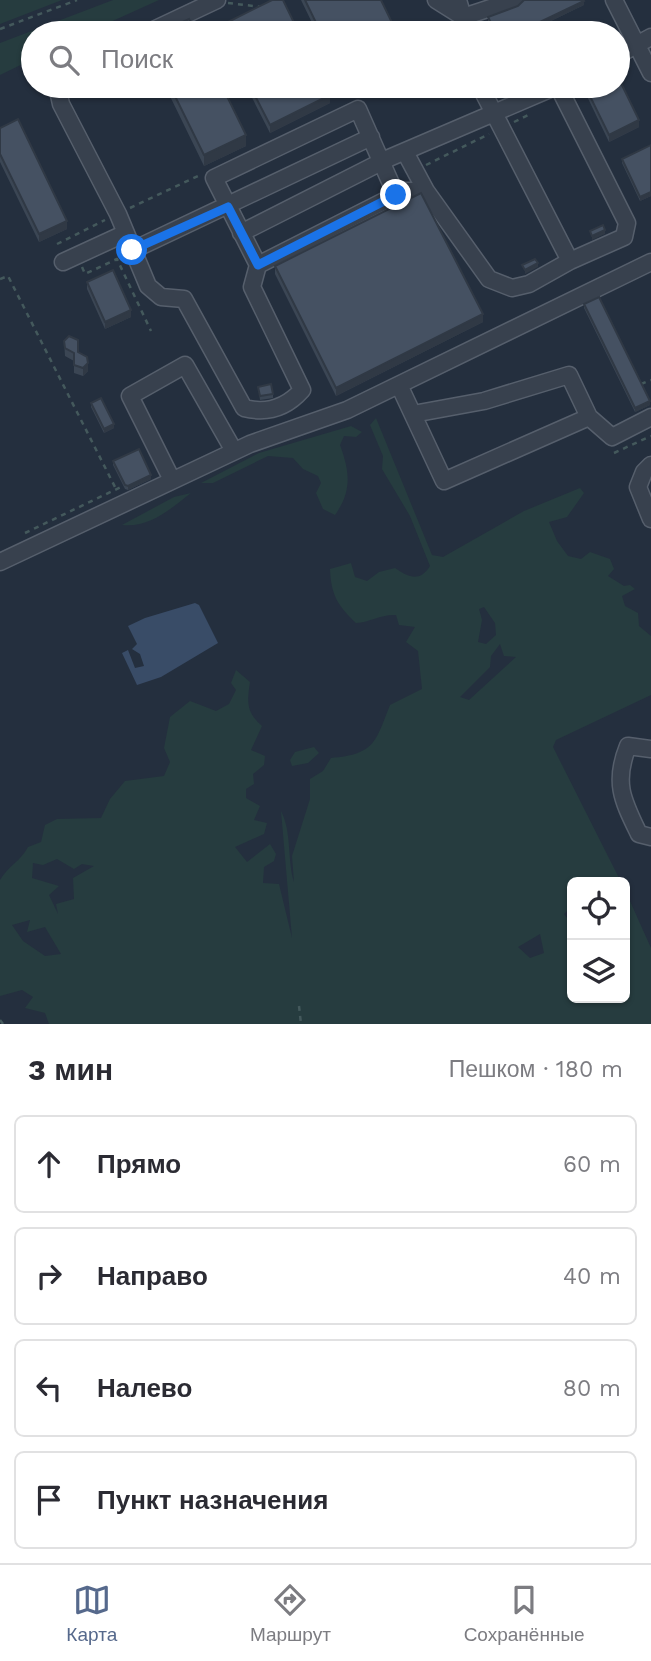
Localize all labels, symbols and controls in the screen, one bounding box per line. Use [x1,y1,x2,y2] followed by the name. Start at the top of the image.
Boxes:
[21,21,630,98] search box
[45,41,83,79] icon: search
[101,44,173,74] text: Поиск
[380,179,411,210] route end
[116,234,147,265] route start
[567,877,630,1003] map controls
[567,877,630,940] button: locate
[567,940,630,1003] button: layers
[28,1052,113,1087] text: 3 мин
[449,1056,623,1083] text: Пешком · 180 m
[30,1145,68,1183] icon: ahead
[97,1149,181,1179] text: Прямо
[563,1151,621,1178] text: 60 m
[30,1257,68,1295] icon: right
[97,1261,208,1291] text: Направо
[563,1263,621,1290] text: 40 m
[30,1369,68,1407] icon: left
[97,1373,192,1403] text: Налево
[563,1375,621,1402] text: 80 m
[30,1481,68,1519] icon: arrive
[97,1485,328,1515] text: Пункт назначения
[66,1581,117,1646] tab: Карта
[250,1581,331,1646] tab: Маршрут
[464,1581,585,1646] tab: Сохранённые

